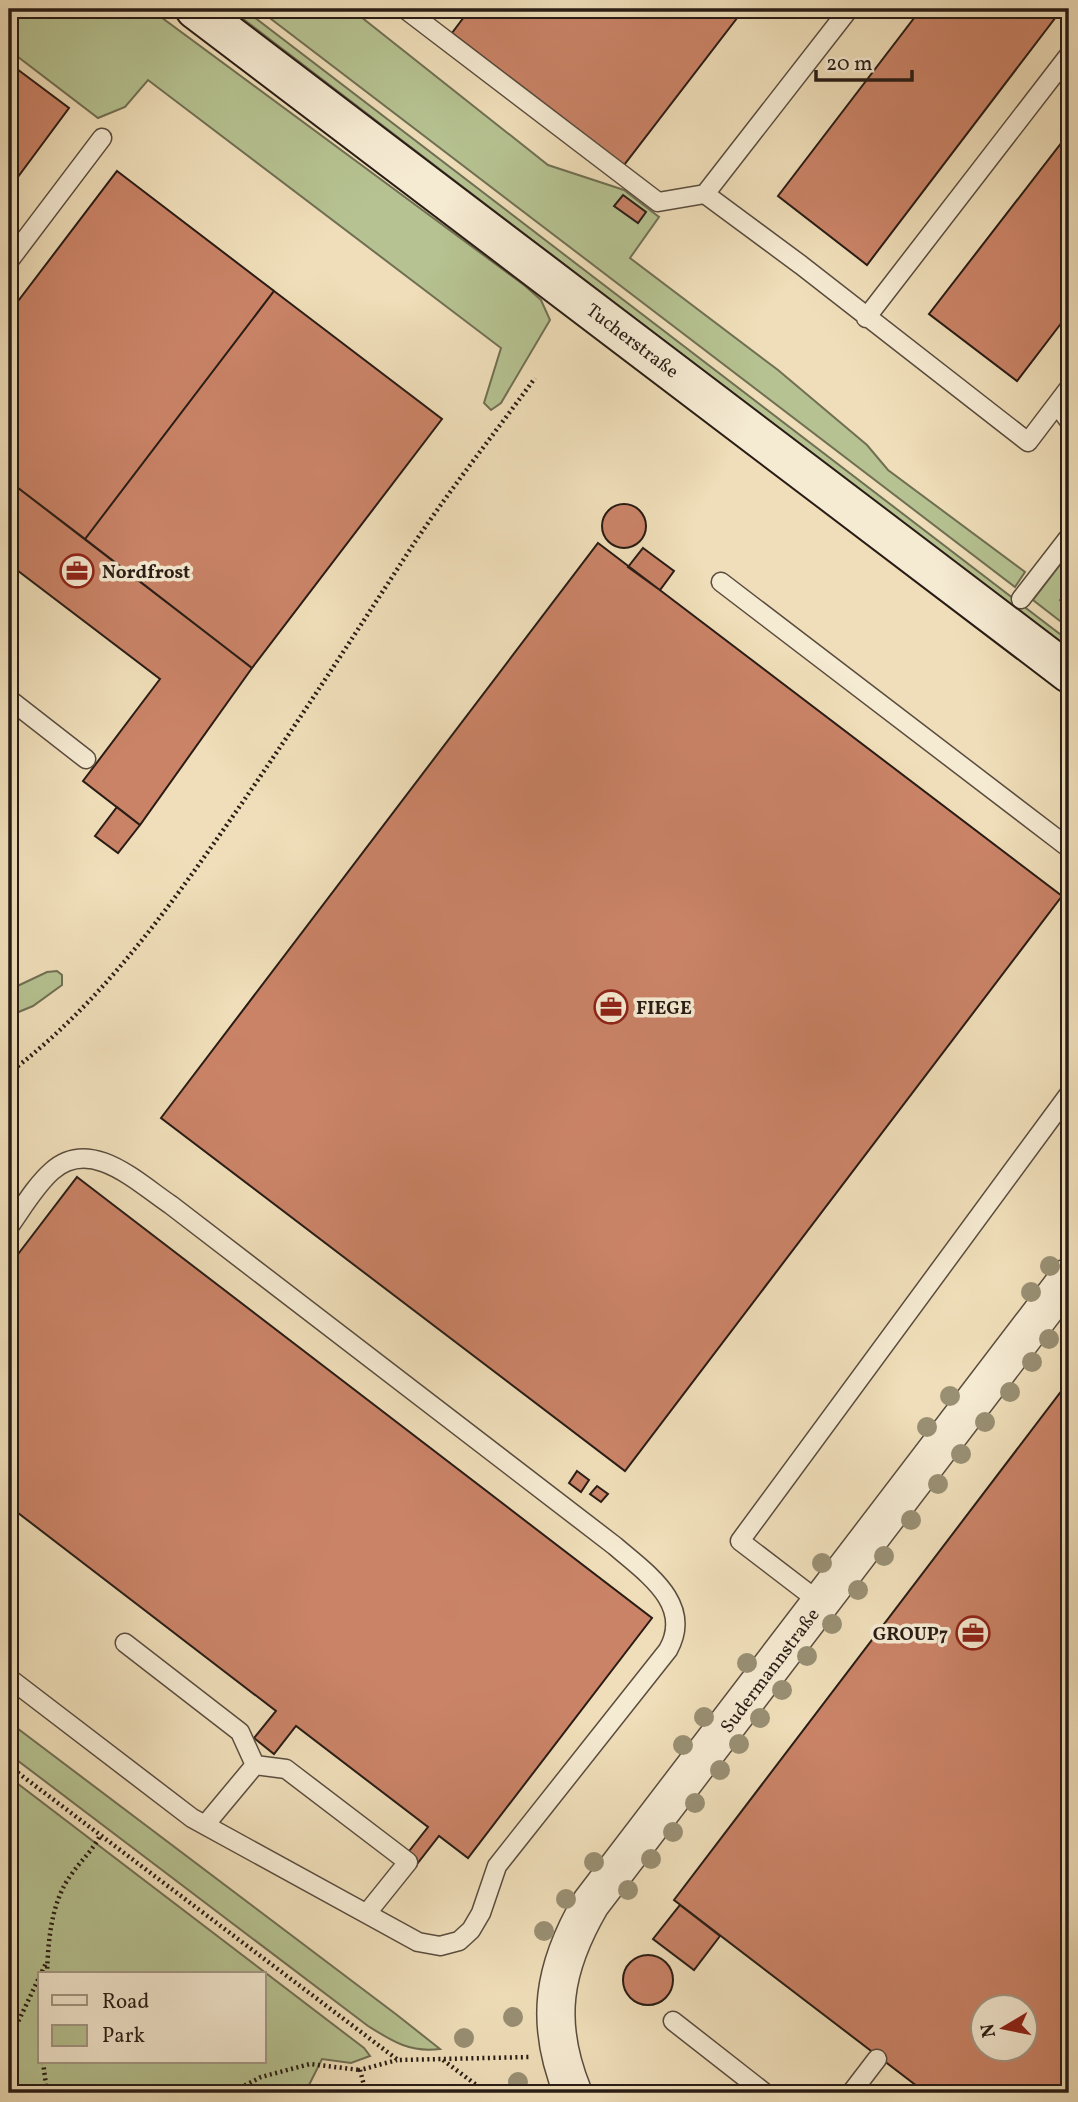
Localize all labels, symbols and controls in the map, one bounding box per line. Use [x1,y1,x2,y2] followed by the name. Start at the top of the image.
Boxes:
[816,38,912,82] scale bar
[826,50,872,79] text: 20 m
[580,298,683,385] street label: Tucherstraße
[58,552,96,590] office icon: Nordfrost
[102,560,190,586] place label: Nordfrost
[592,988,630,1026] office icon: FIEGE
[636,996,692,1022] place label: FIEGE
[715,1603,826,1739] street label: Sudermannstraße
[954,1614,992,1652] office icon: GROUP7
[873,1622,948,1648] place label: GROUP7
[38,1972,266,2064] legend
[102,1988,149,2017] text: Road
[970,1994,1040,2064] north arrow
[975,2021,1003,2040] text: N
[102,2022,145,2051] text: Park

